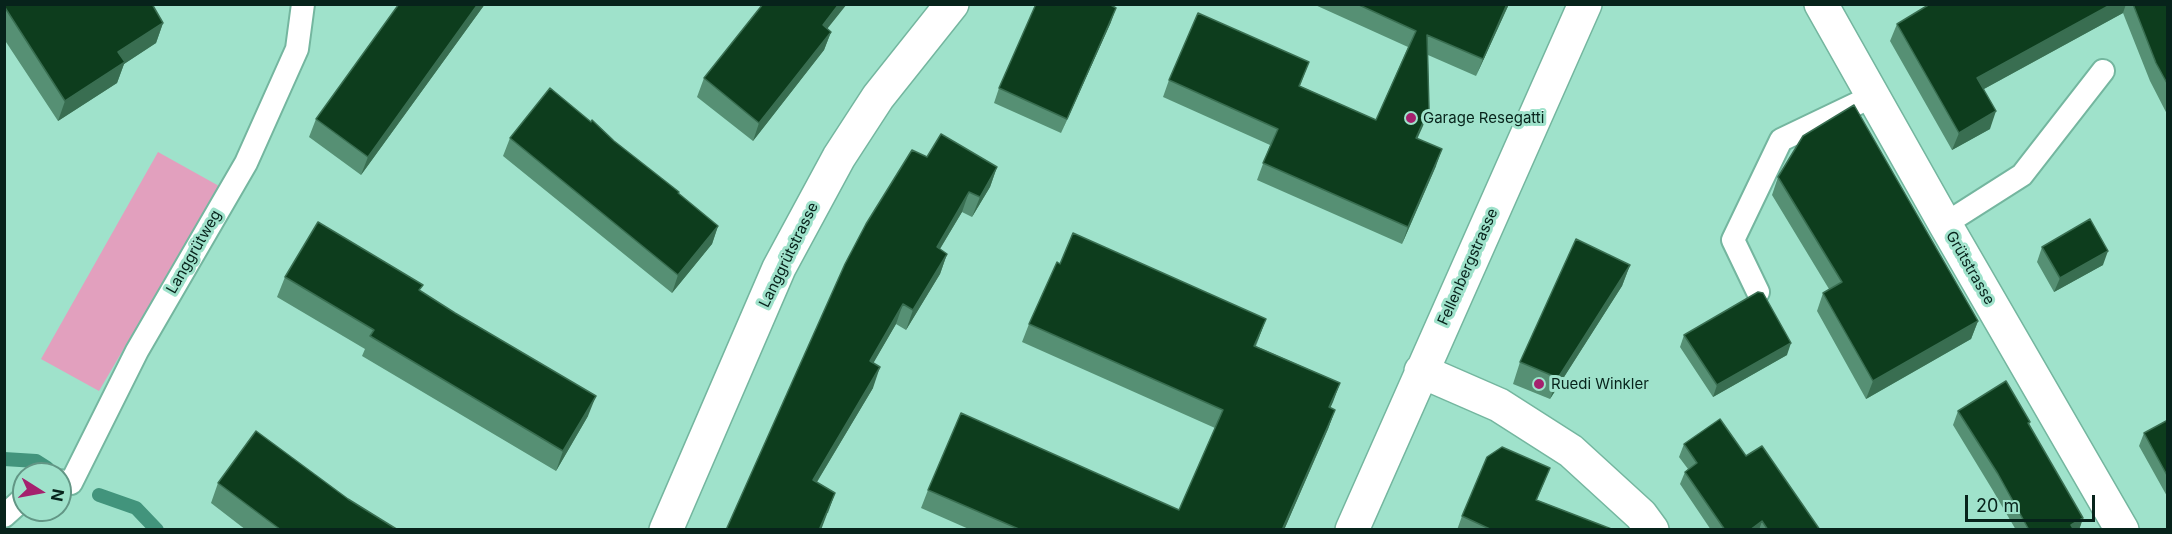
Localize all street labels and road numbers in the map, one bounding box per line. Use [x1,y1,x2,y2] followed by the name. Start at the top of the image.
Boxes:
[756,199,822,311] street label: Langgrütstrasse
[1434,206,1502,328] street label: Fellenbergstrasse
[163,207,225,297] street label: Langgrütweg
[1942,228,1998,308] street label: Grütstrasse

